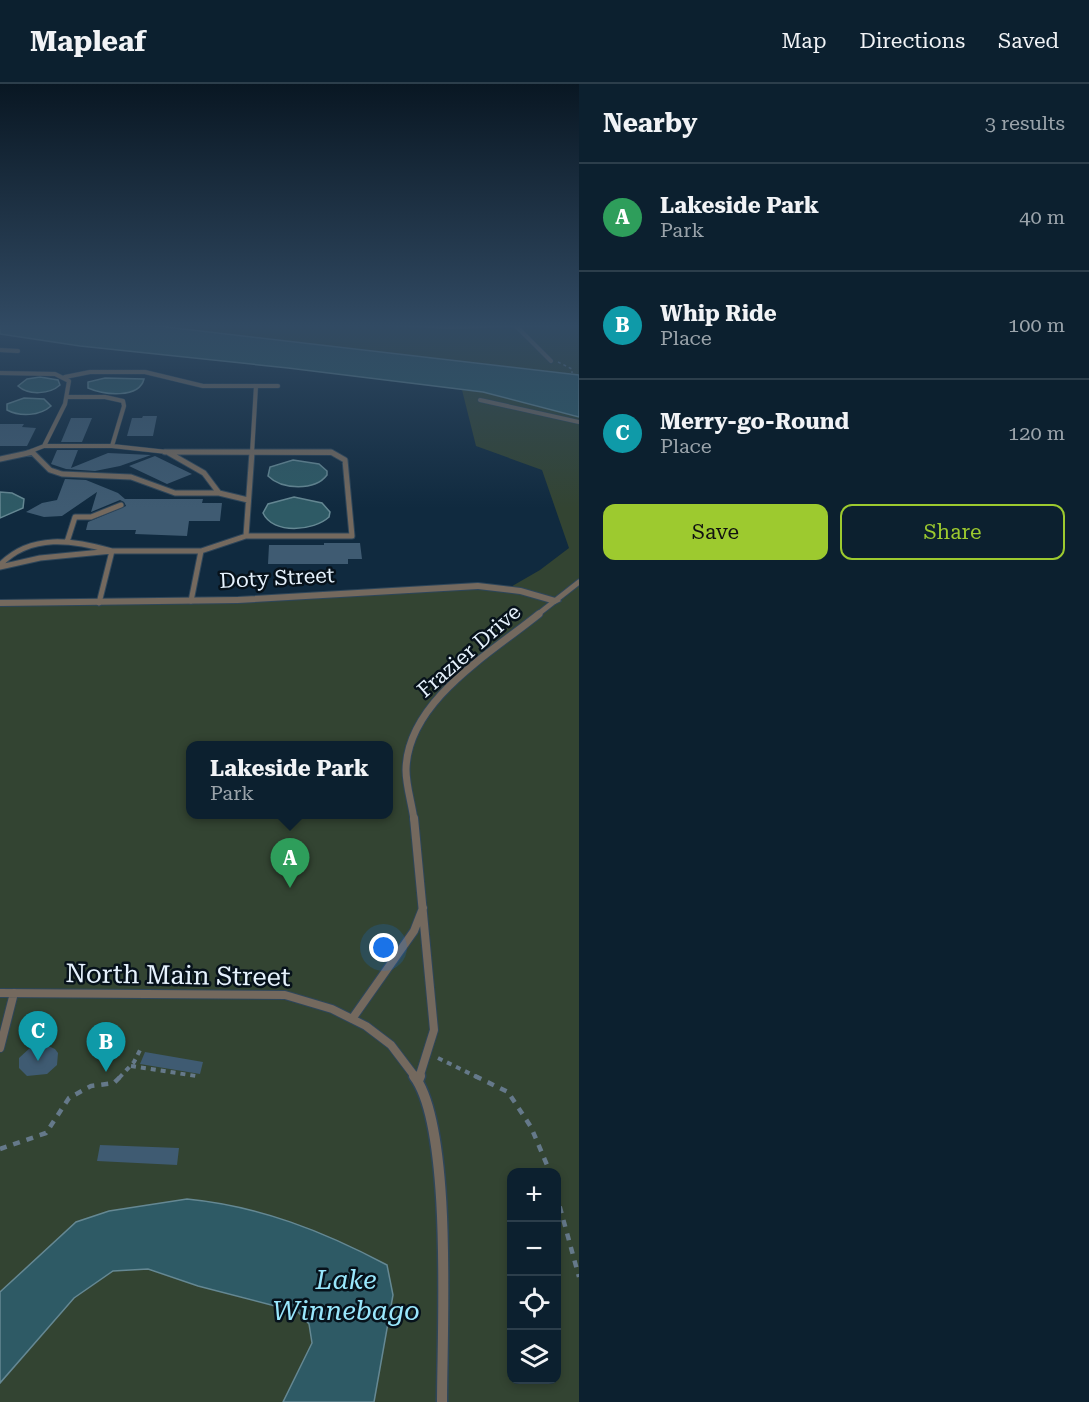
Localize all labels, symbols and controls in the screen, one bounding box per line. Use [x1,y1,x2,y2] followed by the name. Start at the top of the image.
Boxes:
[30,25,146,58] text: Mapleaf
[782,29,826,53] text: Map
[859,29,965,53] text: Directions
[998,29,1059,53] text: Saved
[603,108,697,138] text: Nearby
[985,111,1065,135] text: 3 results
[660,193,819,218] text: Lakeside Park
[615,205,630,229] text: A
[1019,205,1065,229] text: 40 m
[660,218,704,242] text: Park
[660,301,777,326] text: Whip Ride
[615,313,630,337] text: B
[1008,313,1065,337] text: 100 m
[660,326,712,350] text: Place
[660,409,849,434] text: Merry-go-Round
[616,421,630,445] text: C
[1008,421,1065,445] text: 120 m
[660,434,712,458] text: Place
[603,504,828,560] button: Save
[840,504,1065,560] button: Share
[219,563,335,593] street label: Doty Street
[412,600,526,702] street label: Frazier Drive
[186,741,393,819] popup
[210,756,369,781] text: Lakeside Park
[210,781,254,805] text: Park
[270,838,310,888] pin: A
[369,933,398,962] your location
[65,958,291,992] street label: North Main Street
[18,1012,57,1061] pin: C
[86,1022,126,1072] pin: B
[507,1168,561,1384] map controls
[507,1168,561,1222] button: +
[507,1222,561,1276] button: −
[272,1264,420,1327] water label: Lake Winnebago
[507,1276,561,1330] button: locate
[507,1330,561,1384] button: layers

